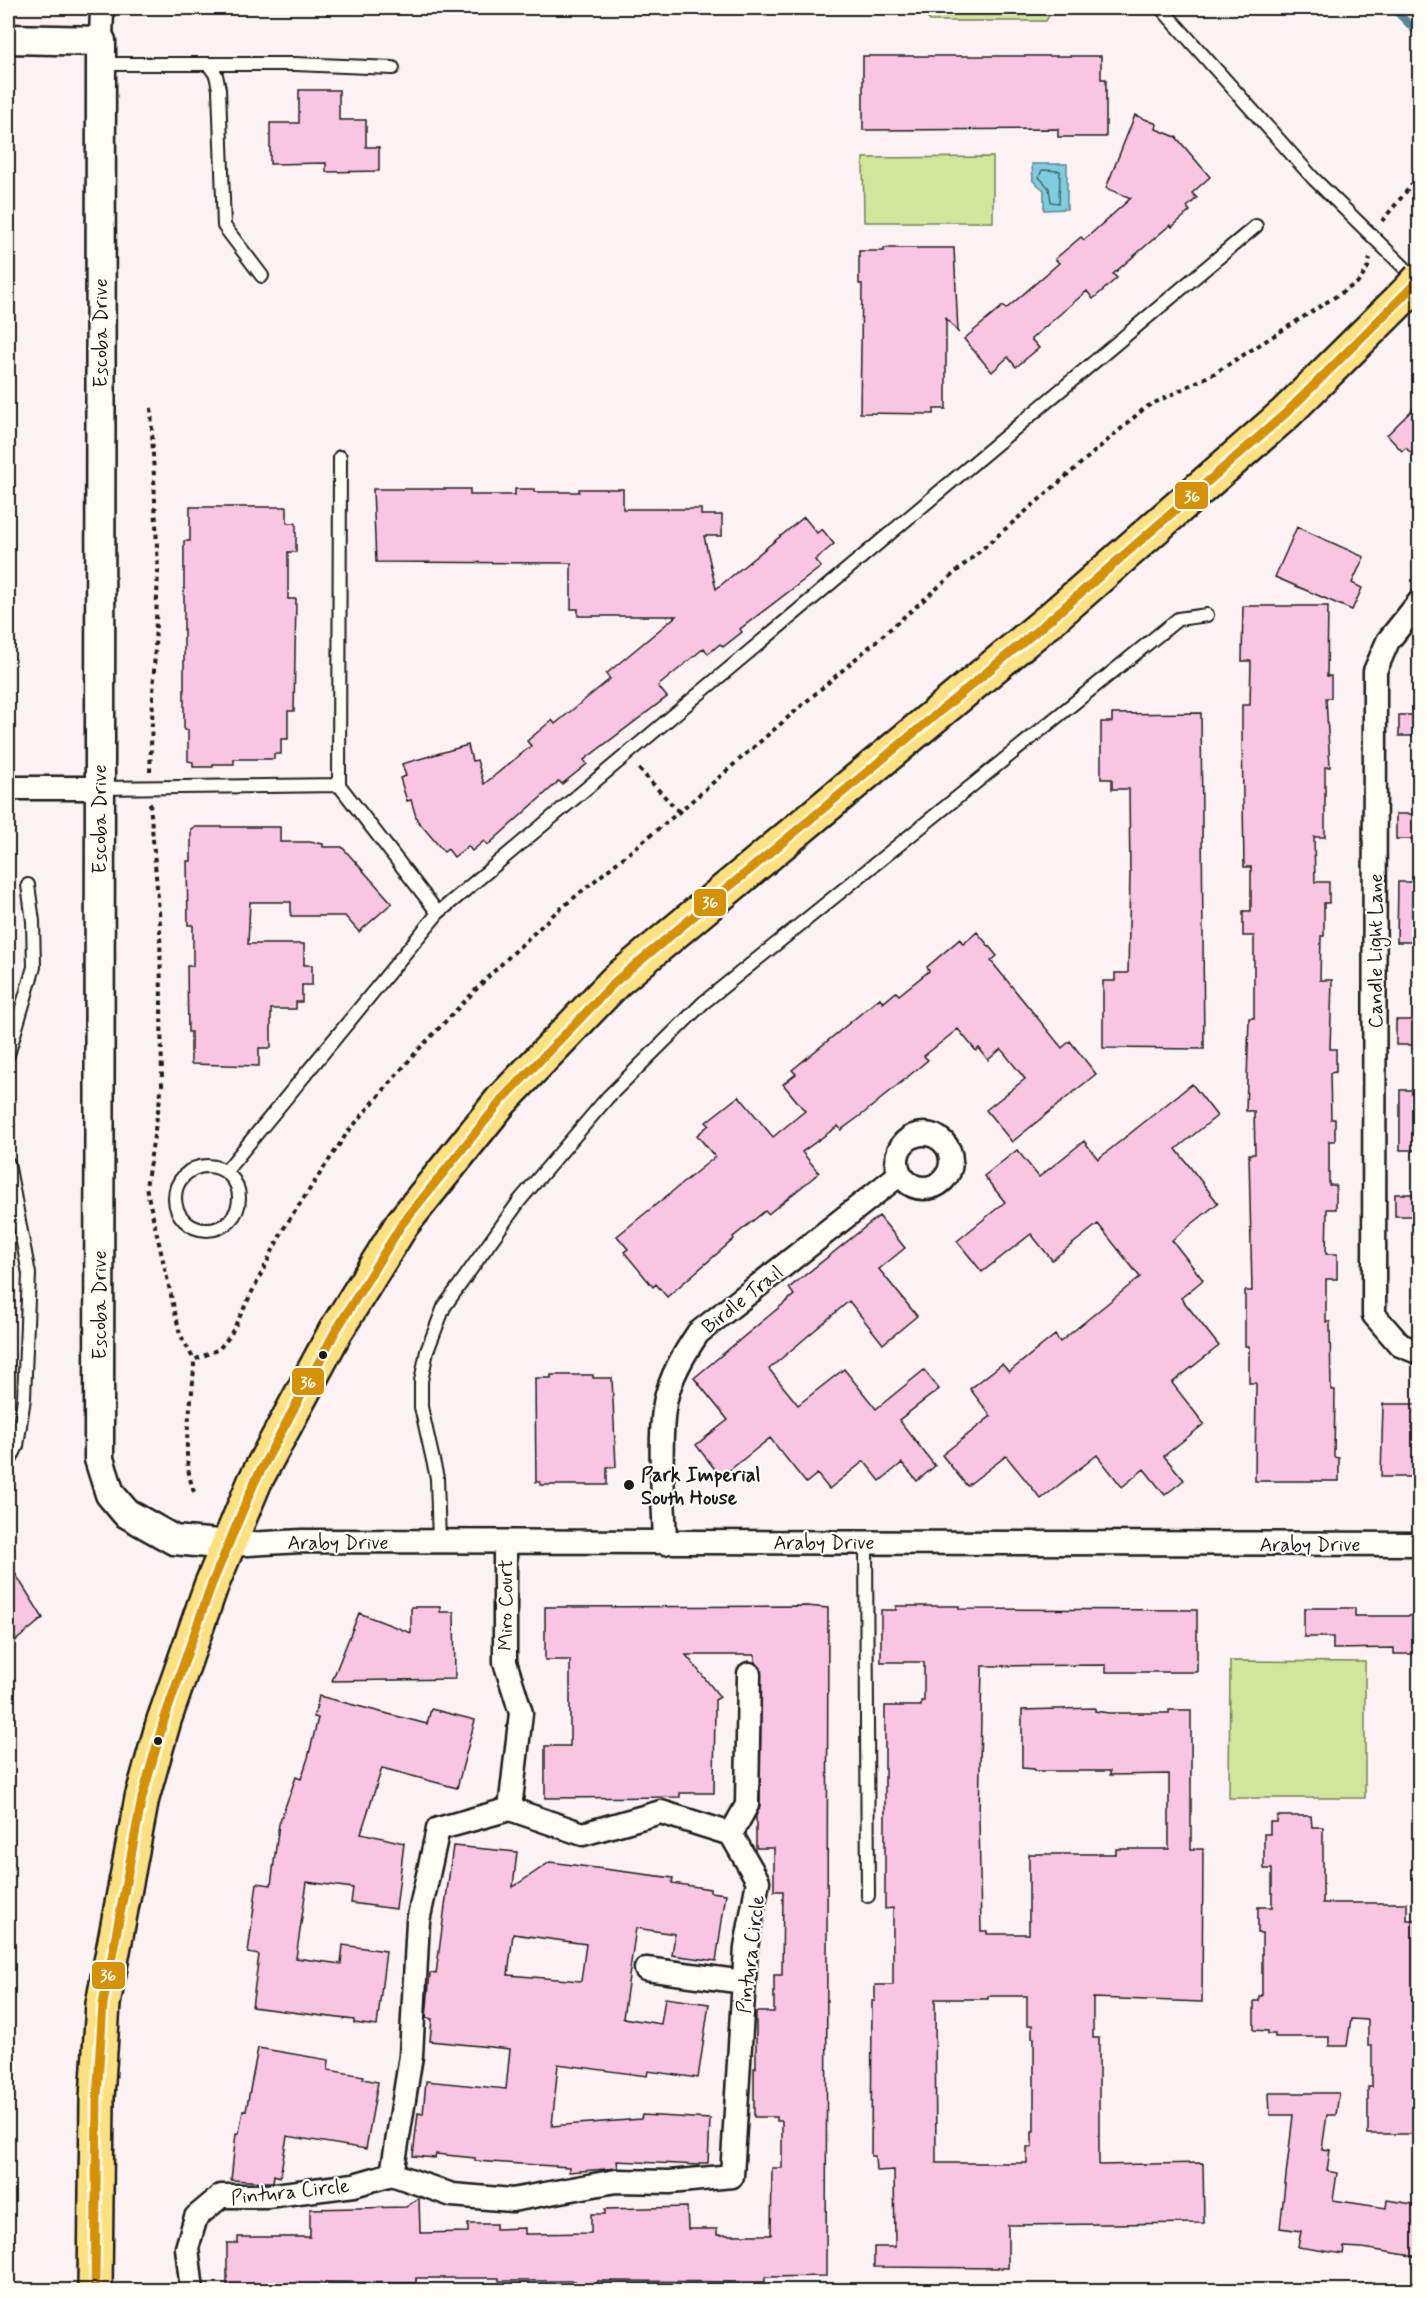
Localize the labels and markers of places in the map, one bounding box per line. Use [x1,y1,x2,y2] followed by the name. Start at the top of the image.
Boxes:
[317,1349,329,1361] unlabelled marker
[641,1462,760,1512] place label: Park Imperial South House
[622,1478,636,1492] marker: Park Imperial South House
[152,1735,164,1747] unlabelled marker

